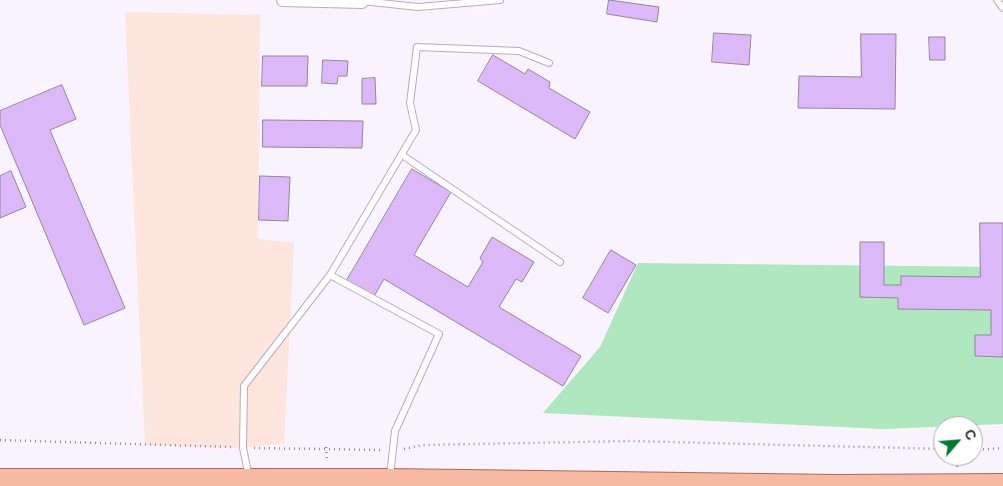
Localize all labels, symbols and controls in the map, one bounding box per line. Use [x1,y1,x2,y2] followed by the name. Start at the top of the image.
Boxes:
[933,416,983,466] north arrow
[961,426,981,443] text: С

